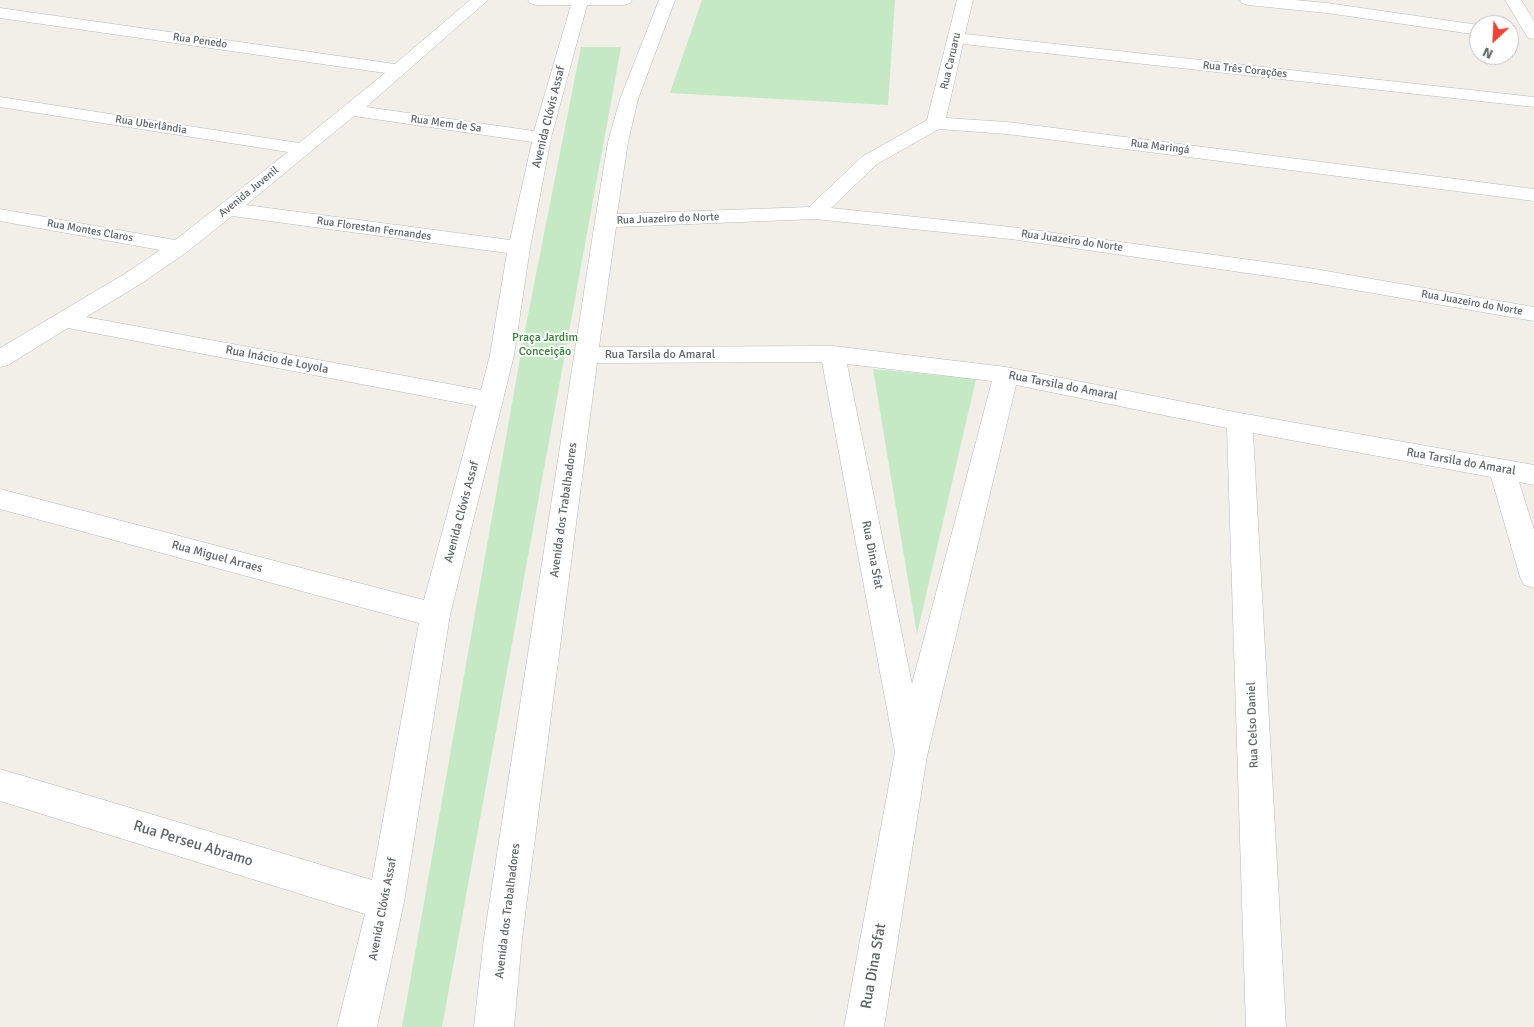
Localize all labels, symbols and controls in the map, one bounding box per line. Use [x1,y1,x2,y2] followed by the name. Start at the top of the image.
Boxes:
[1469,15,1519,65] north arrow
[172,31,228,51] street label: Rua Penedo
[938,31,964,91] street label: Rua Caruaru
[1480,43,1496,63] text: N
[1202,59,1288,81] street label: Rua Três Corações
[529,65,569,169] street label: Avenida Clóvis Assaf
[410,112,482,136] street label: Rua Mem de Sa
[114,113,188,137] street label: Rua Uberlândia
[1130,137,1190,157] street label: Rua Maringá
[216,164,282,220] street label: Avenida Juvenil
[616,211,720,227] street label: Rua Juazeiro do Norte
[316,214,432,244] street label: Rua Florestan Fernandes
[46,217,134,245] street label: Rua Montes Claros
[1020,227,1124,255] street label: Rua Juazeiro do Norte
[1420,288,1524,318] street label: Rua Juazeiro do Norte
[512,331,578,359] park label: Praça Jardim Conceição
[224,343,330,377] street label: Rua Inácio de Loyola
[605,348,715,362] street label: Rua Tarsila do Amaral
[1007,368,1119,404] street label: Rua Tarsila do Amaral
[547,442,581,578] street label: Avenida dos Trabalhadores
[1405,445,1517,479] street label: Rua Tarsila do Amaral
[442,460,482,564] street label: Avenida Clóvis Assaf
[858,520,886,590] street label: Rua Dina Sfat
[170,538,264,576] street label: Rua Miguel Arraes
[1244,682,1262,768] street label: Rua Celso Daniel
[131,817,255,871] street label: Rua Perseu Abramo
[493,843,523,979] street label: Avenida dos Trabalhadores
[366,856,400,962] street label: Avenida Clóvis Assaf
[858,922,890,1010] street label: Rua Dina Sfat

